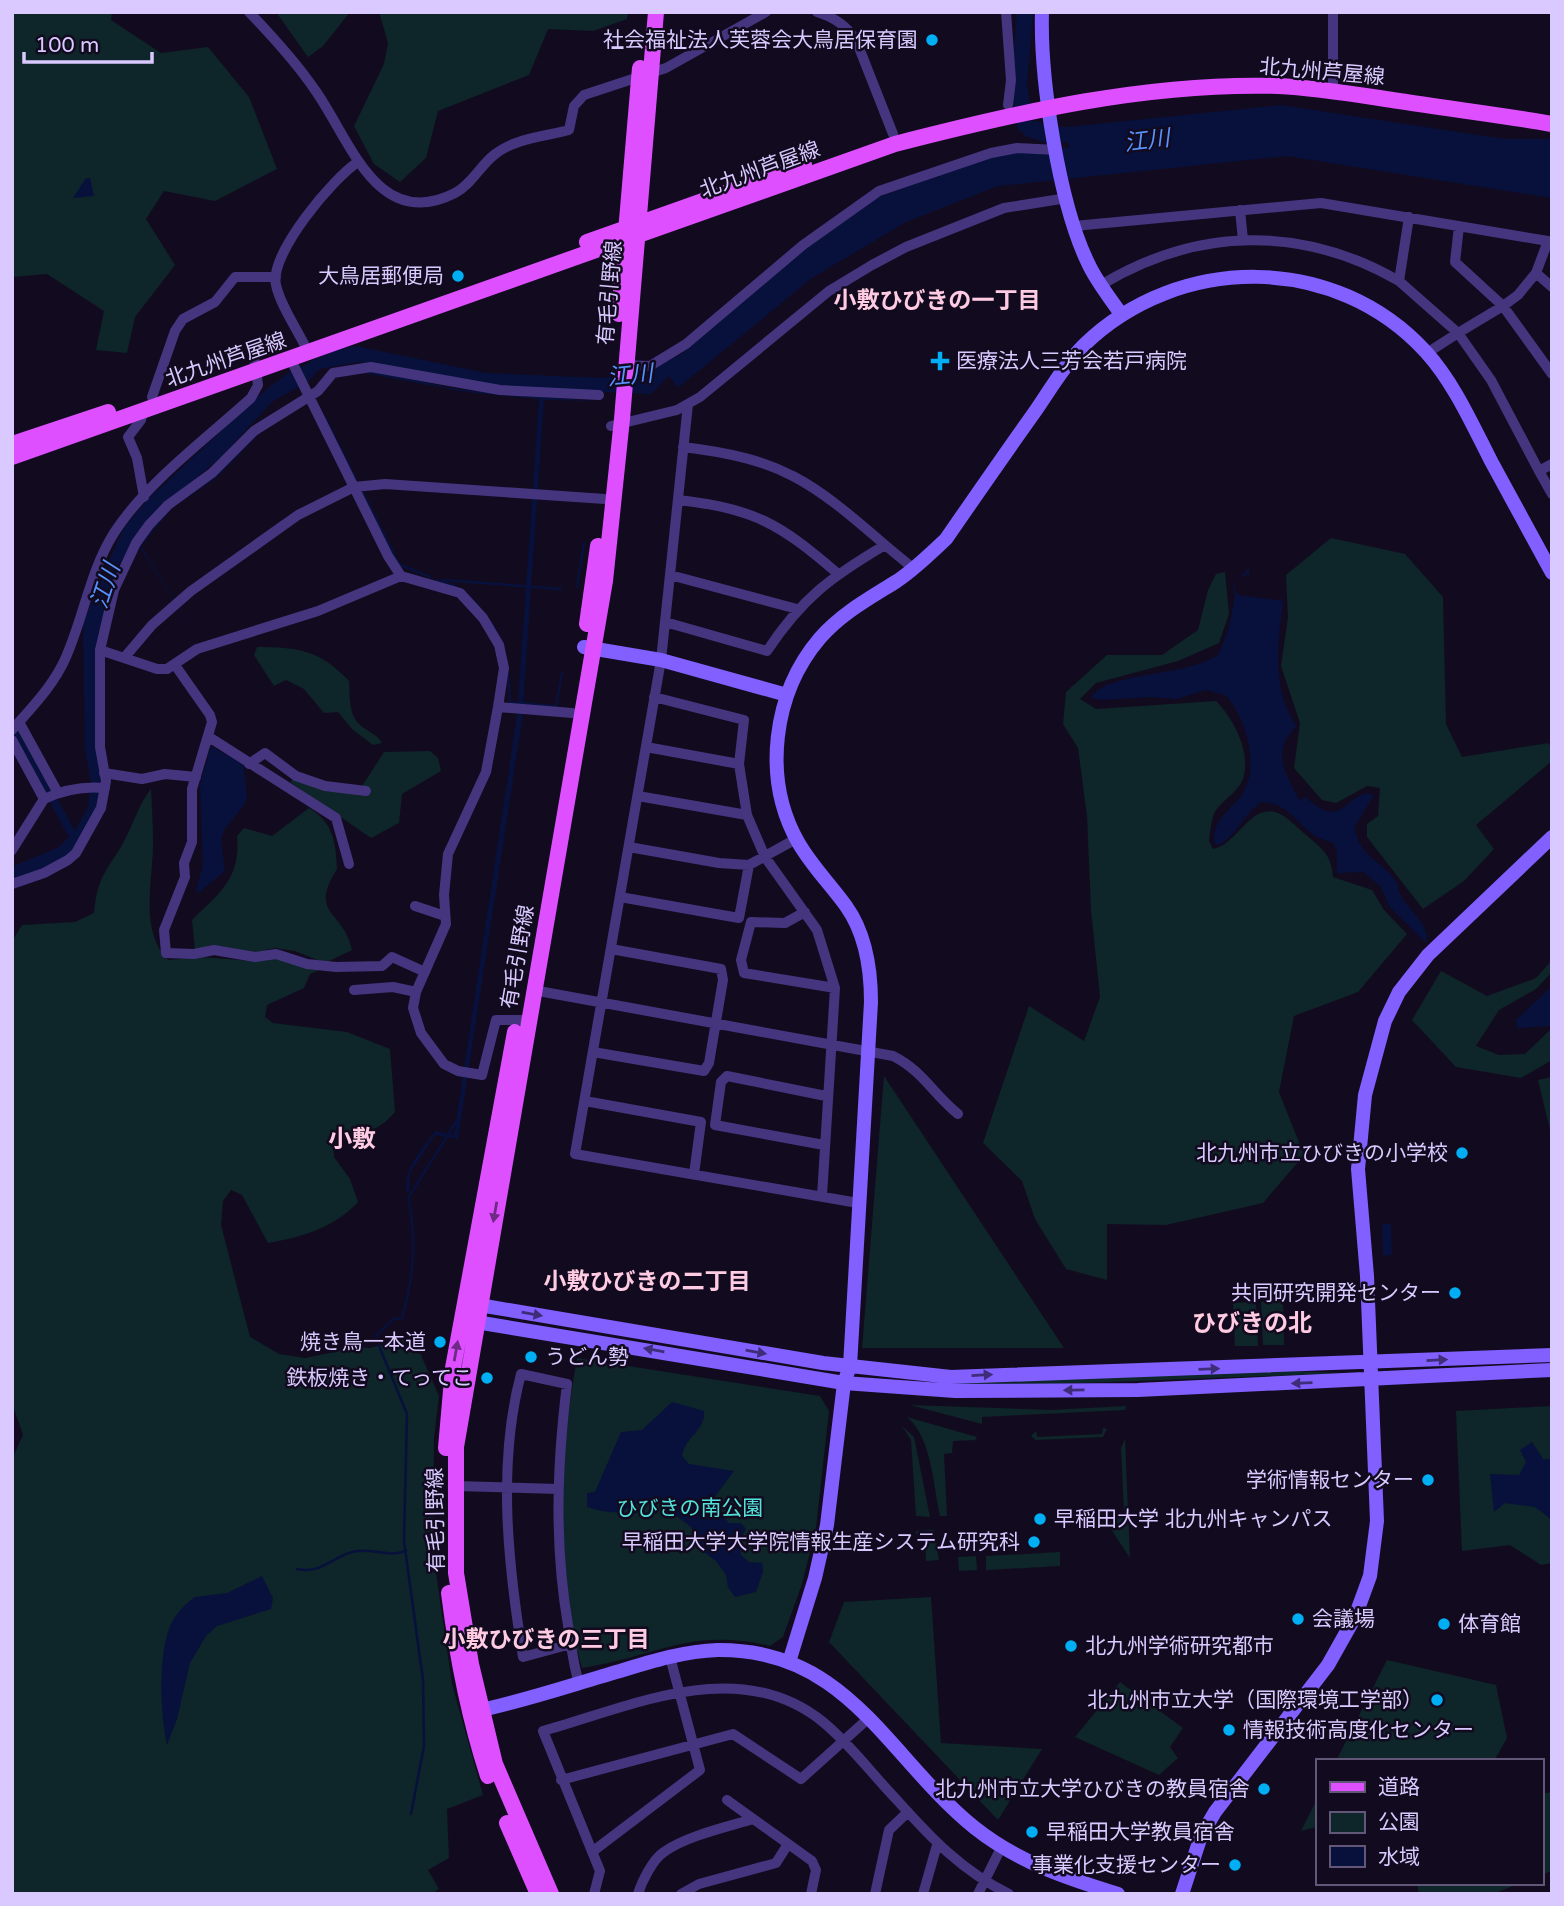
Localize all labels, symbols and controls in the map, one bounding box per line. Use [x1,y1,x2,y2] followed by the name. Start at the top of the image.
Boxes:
[24,21,152,65] scale bar
[603,28,918,53] place label: 社会福祉法人芙蓉会大鳥居保育園
[924,32,940,48] marker: 社会福祉法人芙蓉会大鳥居保育園
[35,33,99,58] text: 100 m
[1258,54,1386,90] street label: 北九州芦屋線
[1122,124,1175,158] water label: 江川
[697,137,823,203] street label: 北九州芦屋線
[593,240,627,346] street label: 有毛引野線
[318,264,444,289] place label: 大鳥居郵便局
[450,268,466,284] marker: 大鳥居郵便局
[834,287,1041,315] district label: 小敷ひびきの一丁目
[162,328,290,392] street label: 北九州芦屋線
[956,349,1187,374] place label: 医療法人三芳会若戸病院
[930,351,950,371] marker: 医療法人三芳会若戸病院
[606,359,657,392] water label: 江川
[86,557,127,612] water label: 江川
[497,903,539,1011] street label: 有毛引野線
[328,1125,376,1154] district label: 小敷
[1196,1141,1448,1166] place label: 北九州市立ひびきの小学校
[1454,1145,1470,1161] marker: 北九州市立ひびきの小学校
[489,1201,500,1223] one-way arrow
[544,1268,751,1296] district label: 小敷ひびきの二丁目
[1231,1281,1441,1306] place label: 共同研究開発センター
[1447,1285,1463,1301] marker: 共同研究開発センター
[521,1309,543,1320] one-way arrow
[1192,1309,1312,1338] district label: ひびきの北
[300,1330,426,1355] place label: 焼き鳥一本道
[432,1334,448,1350] marker: 焼き鳥一本道
[451,1340,462,1362] one-way arrow
[643,1344,665,1355] one-way arrow
[545,1345,629,1370] place label: うどん勢
[745,1347,767,1358] one-way arrow
[523,1349,539,1365] marker: うどん勢
[1426,1355,1448,1366] one-way arrow
[1199,1363,1221,1374] one-way arrow
[286,1366,473,1391] place label: 鉄板焼き・てってこ
[479,1370,495,1386] marker: 鉄板焼き・てってこ
[971,1370,993,1381] one-way arrow
[1290,1377,1312,1388] one-way arrow
[1063,1384,1085,1396] one-way arrow
[423,1467,449,1573] street label: 有毛引野線
[1246,1468,1414,1493] place label: 学術情報センター
[1420,1472,1436,1488] marker: 学術情報センター
[617,1496,764,1521] park label: ひびきの南公園
[1054,1507,1332,1532] place label: 早稲田大学 北九州キャンパス
[1032,1511,1048,1527] marker: 早稲田大学 北九州キャンパス
[622,1530,1020,1555] place label: 早稲田大学大学院情報生産システム研究科
[1026,1534,1042,1550] marker: 早稲田大学大学院情報生産システム研究科
[1312,1607,1375,1632] place label: 会議場
[1290,1611,1306,1627] marker: 会議場
[1458,1612,1521,1637] place label: 体育館
[1436,1616,1452,1632] marker: 体育館
[443,1626,650,1654] district label: 小敷ひびきの三丁目
[1085,1634,1274,1659] place label: 北九州学術研究都市
[1063,1638,1079,1654] marker: 北九州学術研究都市
[1087,1688,1423,1713] place label: 北九州市立大学（国際環境工学部）
[1429,1692,1445,1708] marker: 北九州市立大学（国際環境工学部）
[1243,1718,1474,1743] place label: 情報技術高度化センター
[1221,1722,1237,1738] marker: 情報技術高度化センター
[1316,1759,1543,1885] legend
[1378,1775,1420,1800] text: 道路
[935,1777,1250,1802] place label: 北九州市立大学ひびきの教員宿舎
[1256,1781,1272,1797] marker: 北九州市立大学ひびきの教員宿舎
[1378,1810,1420,1835] text: 公園
[1046,1820,1235,1845] place label: 早稲田大学教員宿舎
[1024,1824,1040,1840] marker: 早稲田大学教員宿舎
[1378,1845,1420,1870] text: 水域
[1032,1853,1221,1878] place label: 事業化支援センター
[1227,1857,1243,1873] marker: 事業化支援センター

